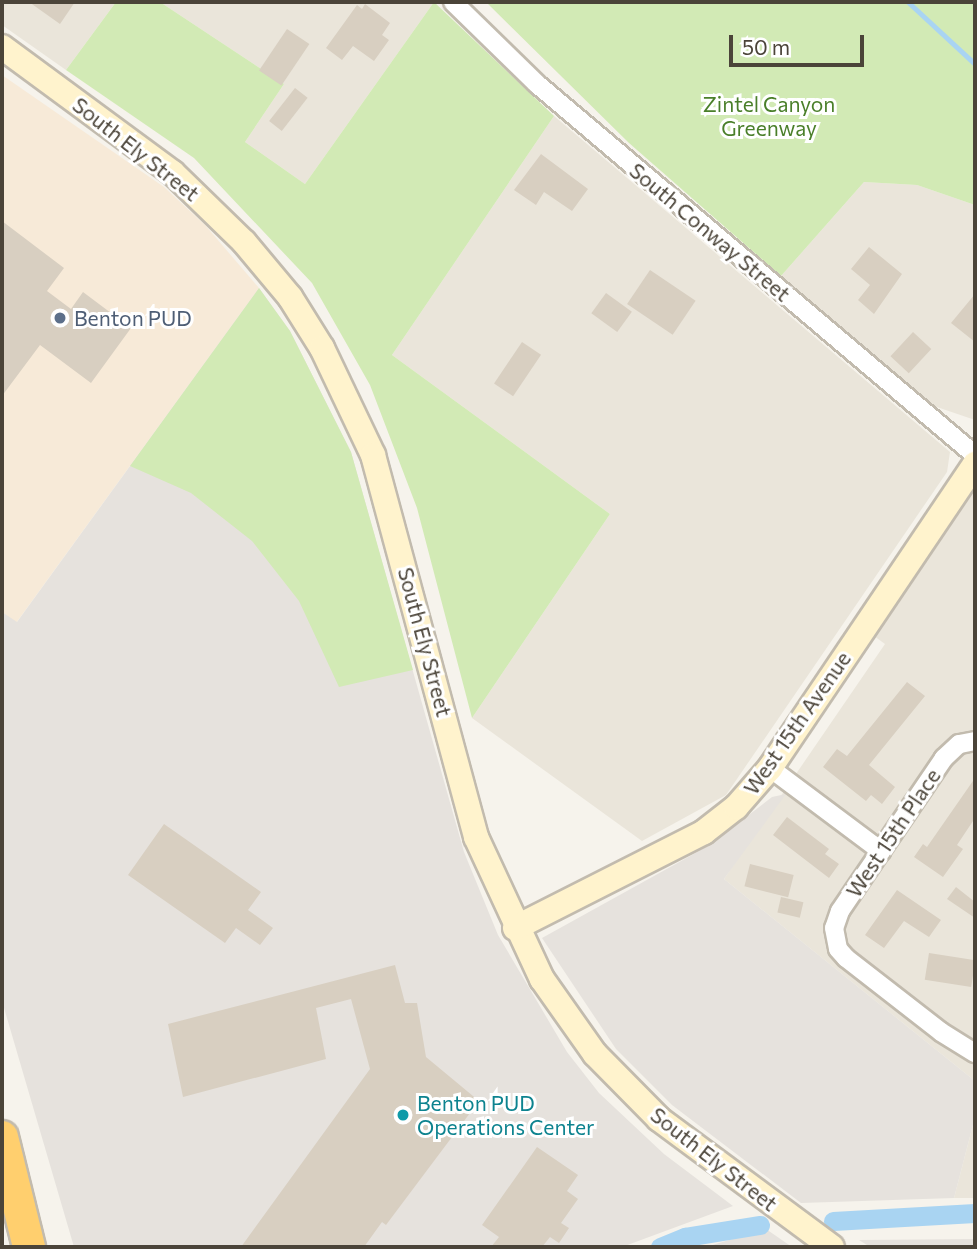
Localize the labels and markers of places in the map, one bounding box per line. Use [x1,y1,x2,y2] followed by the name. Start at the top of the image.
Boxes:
[74,305,192,331] place label: Benton PUD
[52,310,68,326] marker: Benton PUD
[417,1090,594,1140] place label: Benton PUD Operations Center
[395,1107,411,1123] marker: Benton PUD Operations Center

